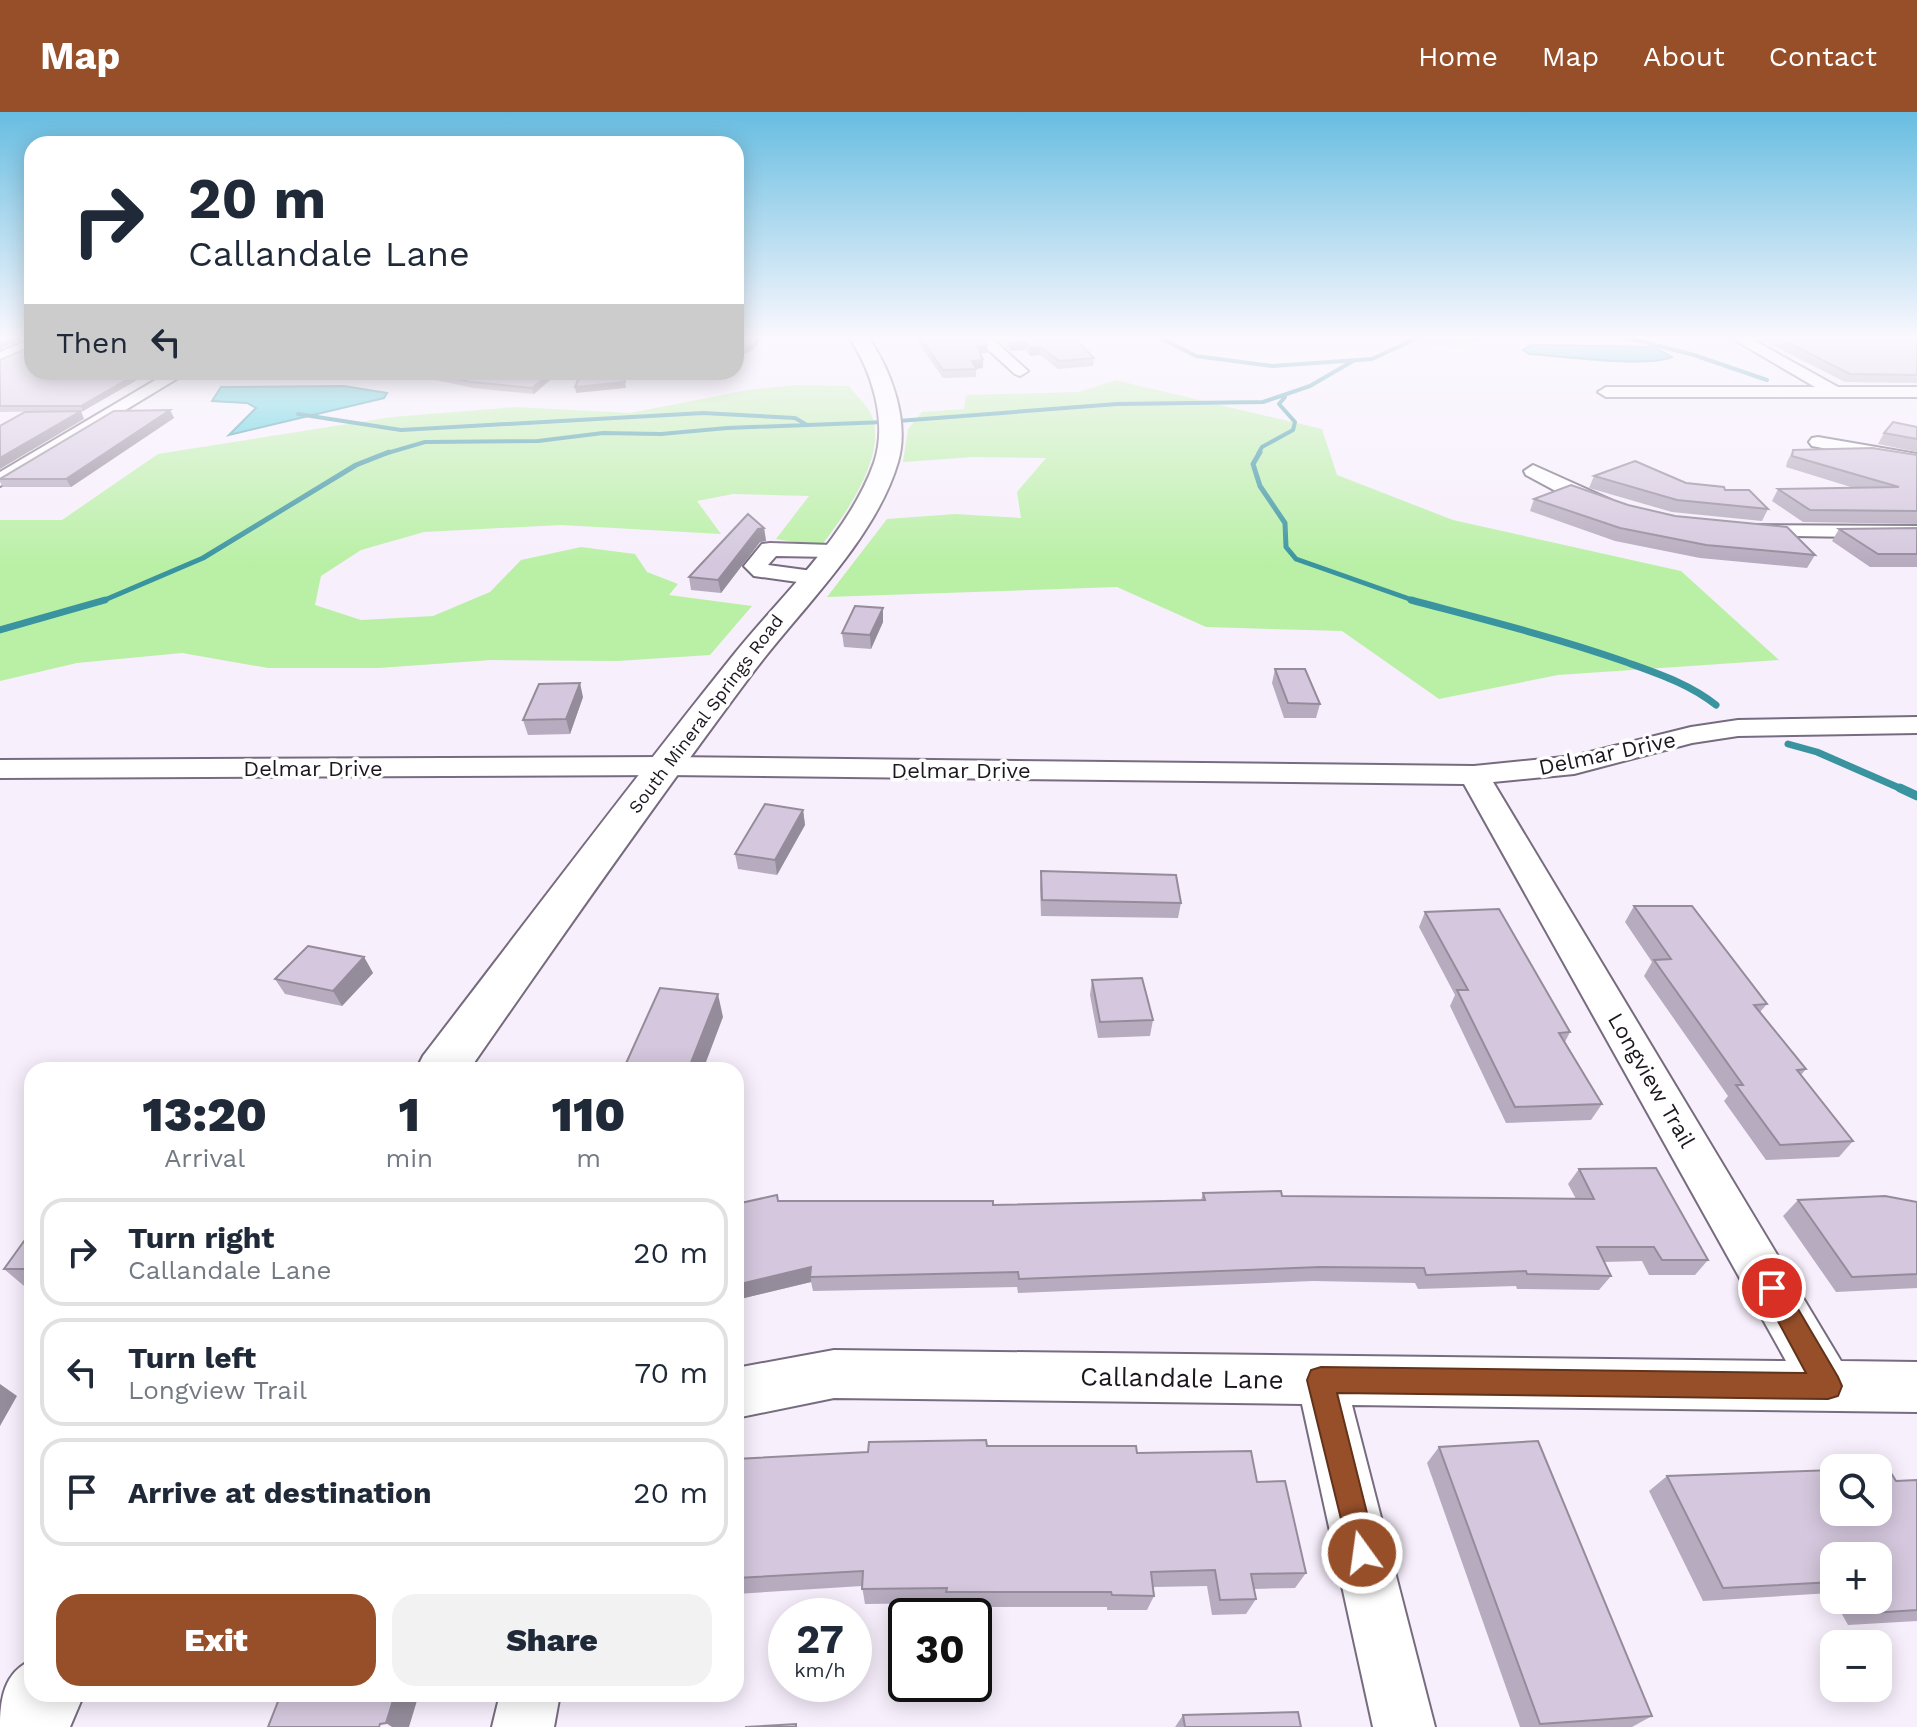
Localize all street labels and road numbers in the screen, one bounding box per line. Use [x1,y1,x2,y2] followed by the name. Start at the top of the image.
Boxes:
[624,610,787,817] street label: South Mineral Springs Road
[1536,727,1678,780] street label: Delmar Drive
[243,756,383,781] street label: Delmar Drive
[891,758,1031,783] street label: Delmar Drive
[1603,1008,1700,1152] street label: Longview Trail
[1080,1361,1284,1395] street label: Callandale Lane

